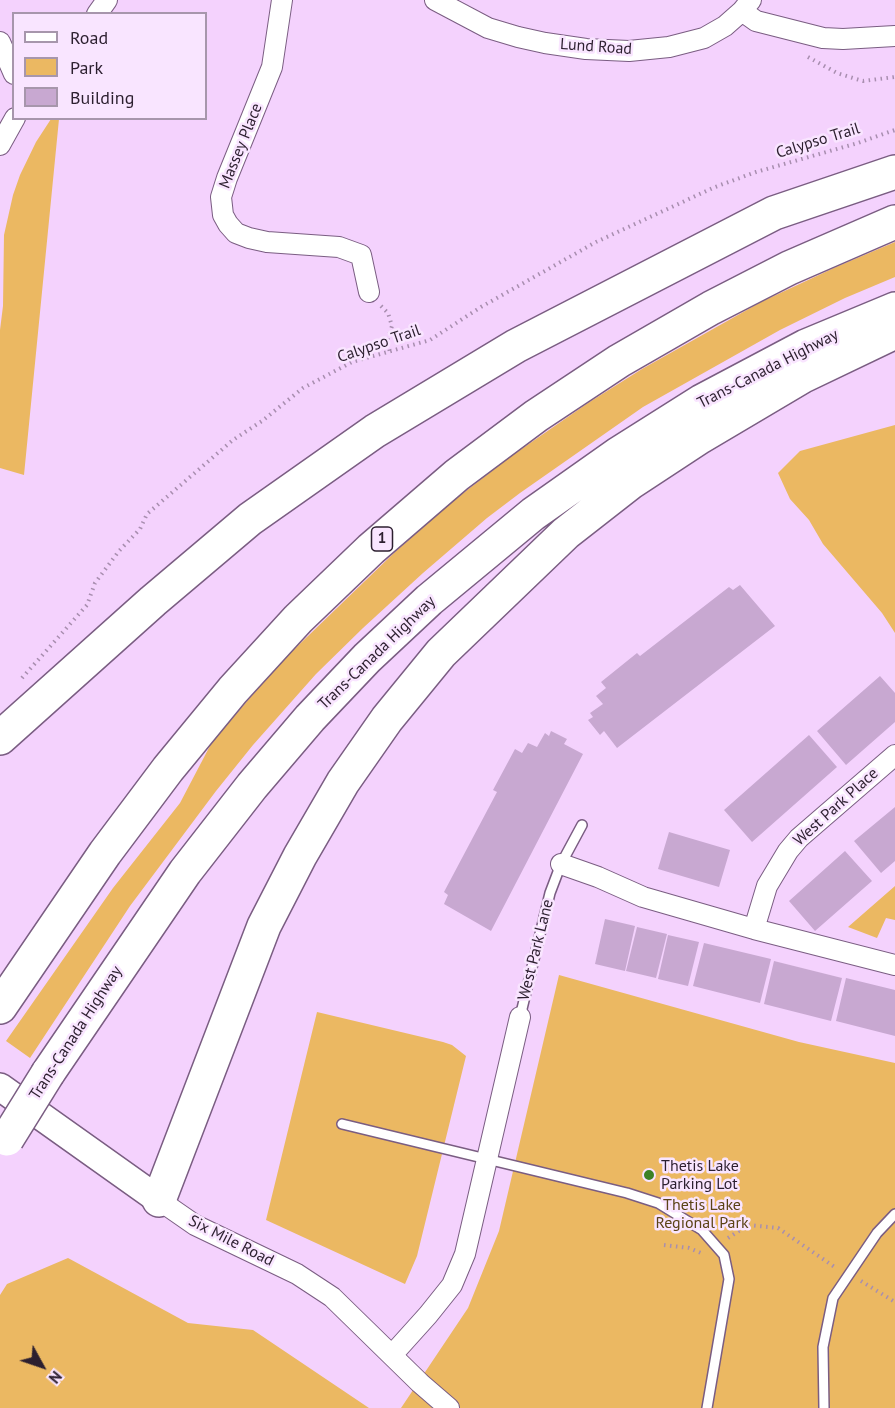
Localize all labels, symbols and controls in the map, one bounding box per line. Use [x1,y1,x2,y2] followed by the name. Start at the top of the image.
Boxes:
[12,12,207,120] legend
[70,26,108,49] text: Road
[559,35,633,59] street label: Lund Road
[70,56,103,79] text: Park
[70,86,134,109] text: Building
[215,101,267,191] street label: Massey Place
[774,119,862,163] street label: Calypso Trail
[335,321,423,367] street label: Calypso Trail
[694,325,842,413] street label: Trans-Canada Highway
[372,527,392,551] road number: 1
[314,592,440,714] street label: Trans-Canada Highway
[790,764,882,850] street label: West Park Place
[514,897,558,1003] street label: West Park Lane
[26,962,126,1104] street label: Trans-Canada Highway
[661,1156,739,1194] place label: Thetis Lake Parking Lot
[642,1168,656,1182] marker: Thetis Lake Parking Lot
[655,1195,749,1233] park label: Thetis Lake Regional Park
[185,1211,277,1271] street label: Six Mile Road
[12,1336,72,1396] north arrow
[45,1367,67,1388] text: N

